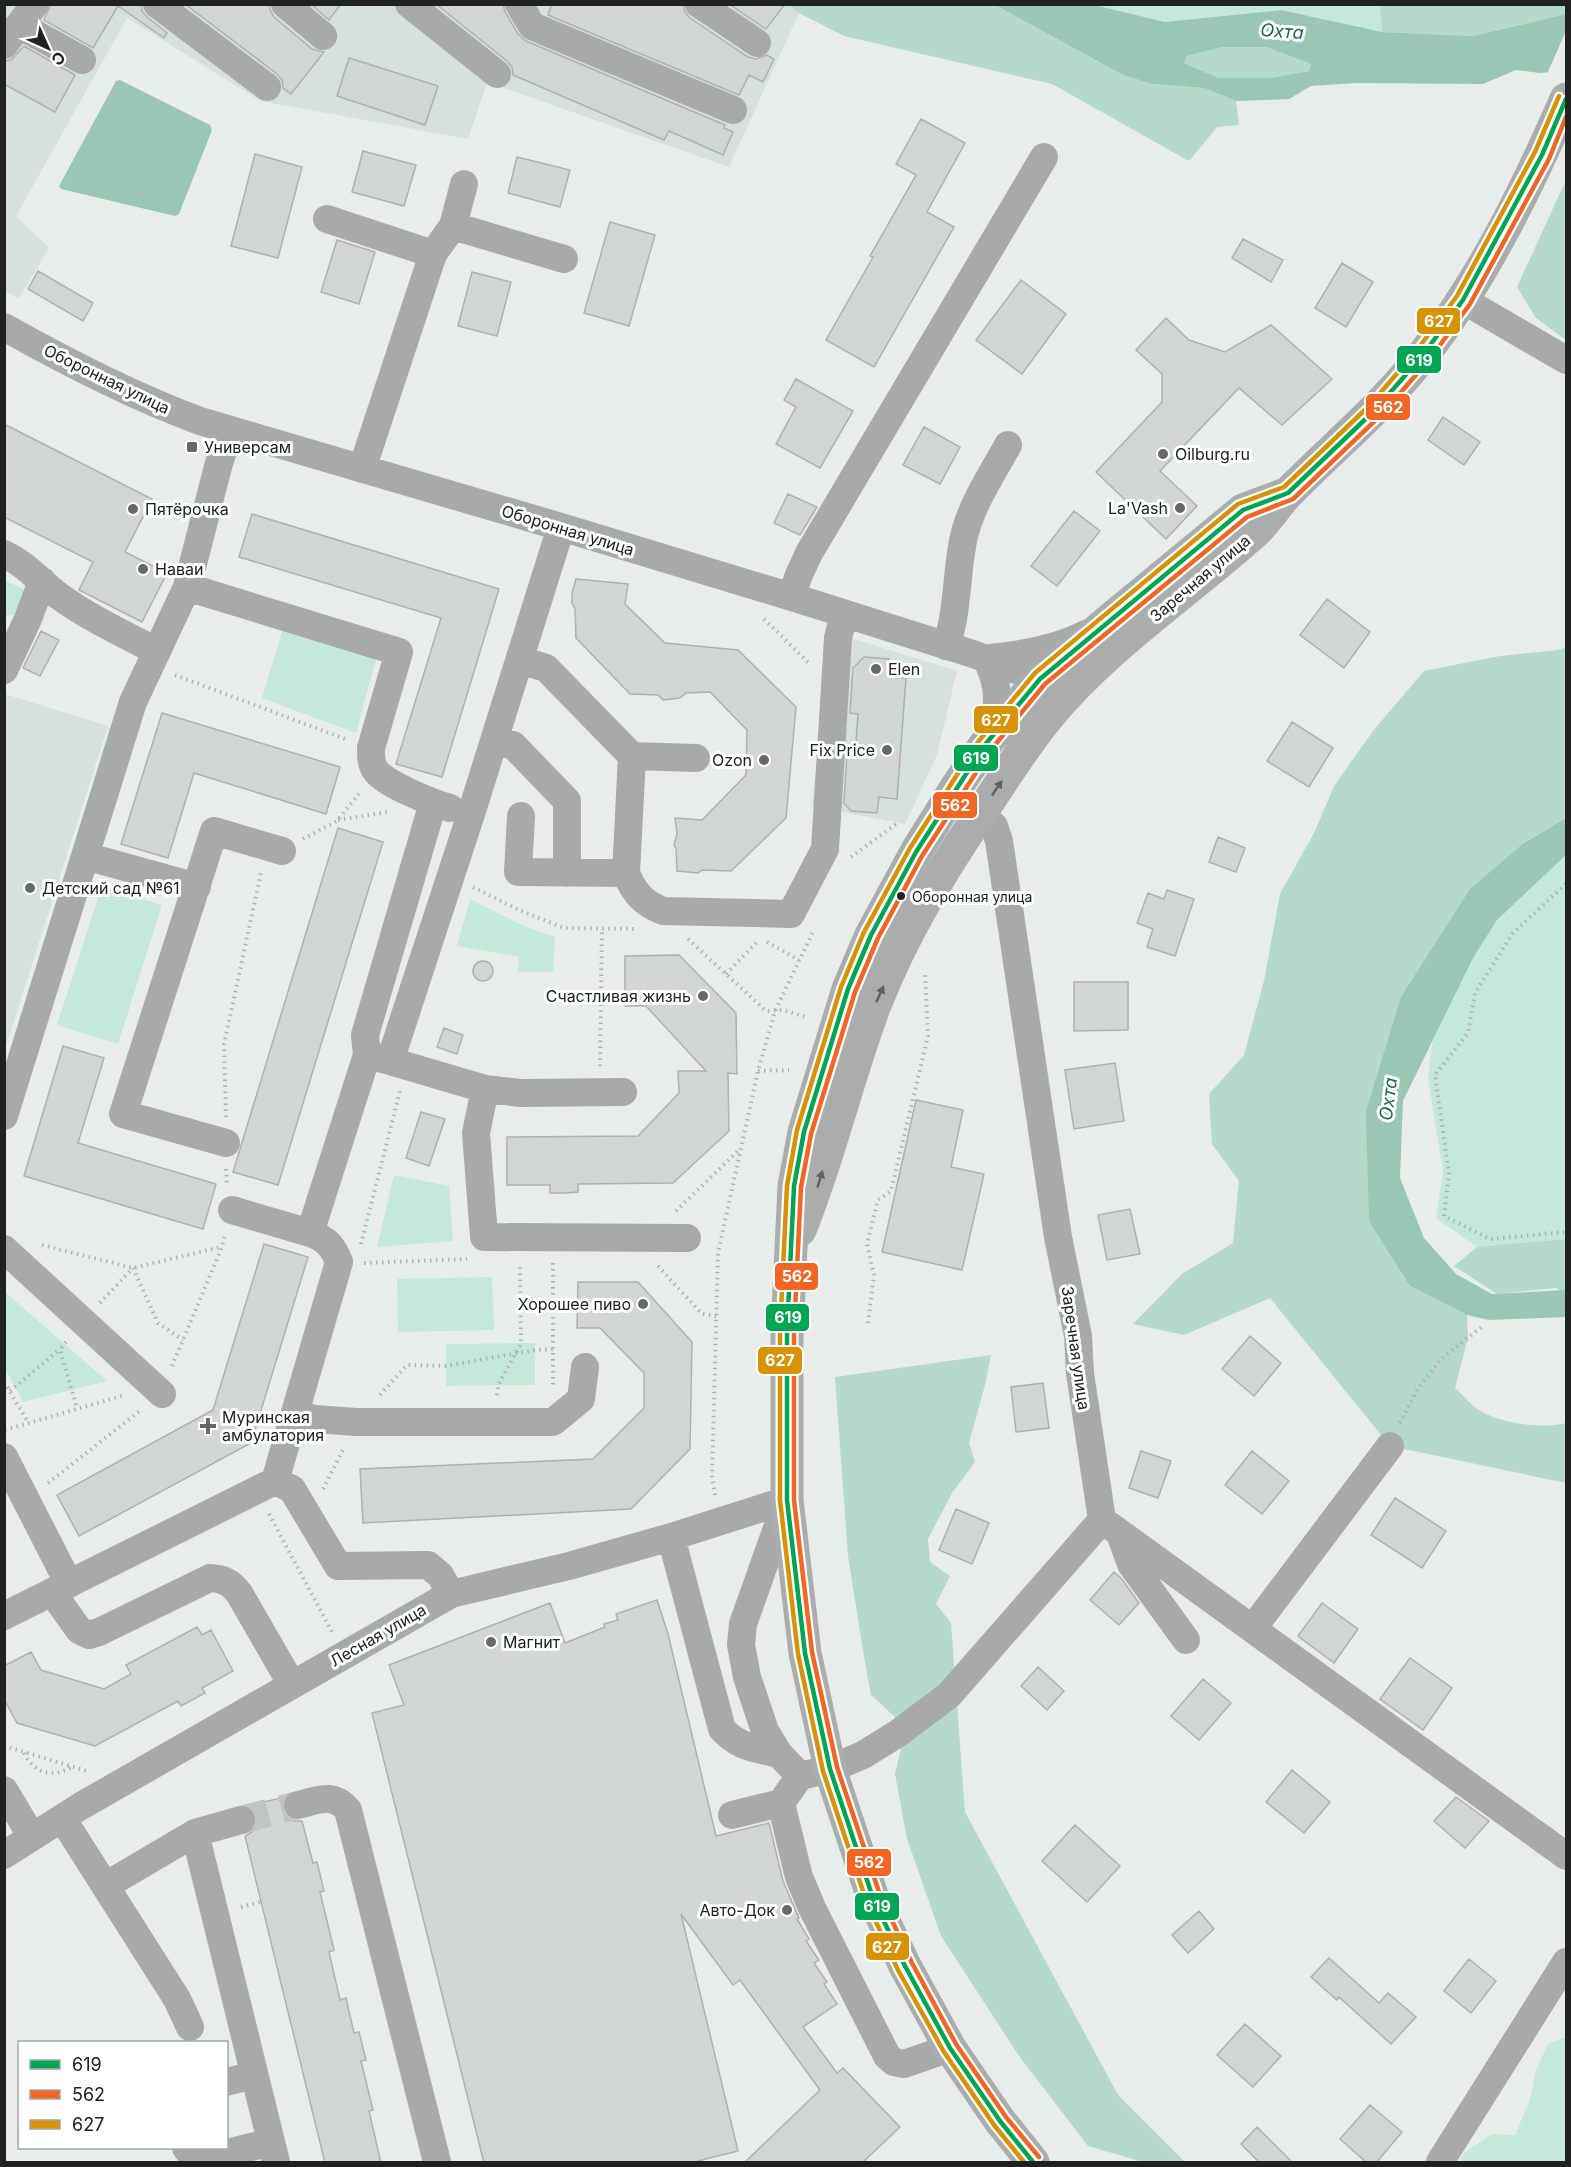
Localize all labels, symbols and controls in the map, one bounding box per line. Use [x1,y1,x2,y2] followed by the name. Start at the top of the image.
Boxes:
[18,18,78,78] north arrow
[1260,19,1304,43] water label: Охта
[47,47,70,70] text: С
[1416,307,1461,335] line badge: 627
[1424,311,1454,331] text: 627
[41,340,173,418] street label: Оборонная улица
[1396,345,1442,374] line badge: 619
[1405,350,1433,370] text: 619
[1365,393,1411,421] line badge: 562
[1373,397,1403,417] text: 562
[204,437,291,457] place label: Универсам
[185,440,199,454] marker: Универсам
[1175,444,1250,464] place label: Oilburg.ru
[1156,447,1170,461] marker: Oilburg.ru
[1108,498,1168,518] place label: La'Vash
[145,499,229,519] place label: Пятёрочка
[499,500,637,560] street label: Оборонная улица
[1173,501,1187,515] marker: La'Vash
[126,502,140,516] marker: Пятёрочка
[1146,530,1254,626] street label: Заречная улица
[155,559,203,579] place label: Наваи
[136,562,150,576] marker: Наваи
[888,659,920,679] place label: Elen
[869,662,883,676] marker: Elen
[973,705,1019,734] line badge: 627
[981,710,1011,730] text: 627
[810,740,875,760] place label: Fix Price
[880,743,894,757] marker: Fix Price
[953,744,999,772] line badge: 619
[962,748,990,768] text: 619
[712,750,752,770] place label: Ozon
[757,753,771,767] marker: Ozon
[991,781,1003,797] one-way arrow
[932,791,978,819] line badge: 562
[940,795,970,815] text: 562
[42,878,180,898] place label: Детский сад №61
[23,881,37,895] marker: Детский сад №61
[912,888,1032,905] place label: Оборонная улица
[895,890,907,902] marker: Оборонная улица
[876,985,885,1003] one-way arrow
[546,986,691,1006] place label: Счастливая жизнь
[696,989,710,1003] marker: Счастливая жизнь
[1375,1076,1401,1122] water label: Охта
[816,1170,825,1188] one-way arrow
[774,1262,819,1291] line badge: 562
[782,1266,812,1286] text: 562
[1057,1285,1095,1411] street label: Заречная улица
[518,1294,631,1314] place label: Хорошее пиво
[636,1297,650,1311] marker: Хорошее пиво
[765,1303,810,1332] line badge: 619
[774,1307,802,1327] text: 619
[757,1346,803,1375] line badge: 627
[765,1350,795,1370] text: 627
[222,1407,324,1445] place label: Муринская амбулатория
[199,1417,217,1435] marker: Муринская амбулатория
[326,1599,430,1671] street label: Лесная улица
[503,1632,561,1652] place label: Магнит
[484,1635,498,1649] marker: Магнит
[846,1848,892,1877] line badge: 562
[854,1852,884,1872] text: 562
[854,1892,900,1921] line badge: 619
[863,1896,891,1916] text: 619
[699,1900,775,1920] place label: Авто-Док
[780,1903,794,1917] marker: Авто-Док
[865,1932,910,1961] line badge: 627
[872,1937,902,1957] text: 627
[18,2041,228,2149] legend
[72,2054,102,2075] text: 619
[72,2084,105,2105] text: 562
[72,2114,104,2135] text: 627

